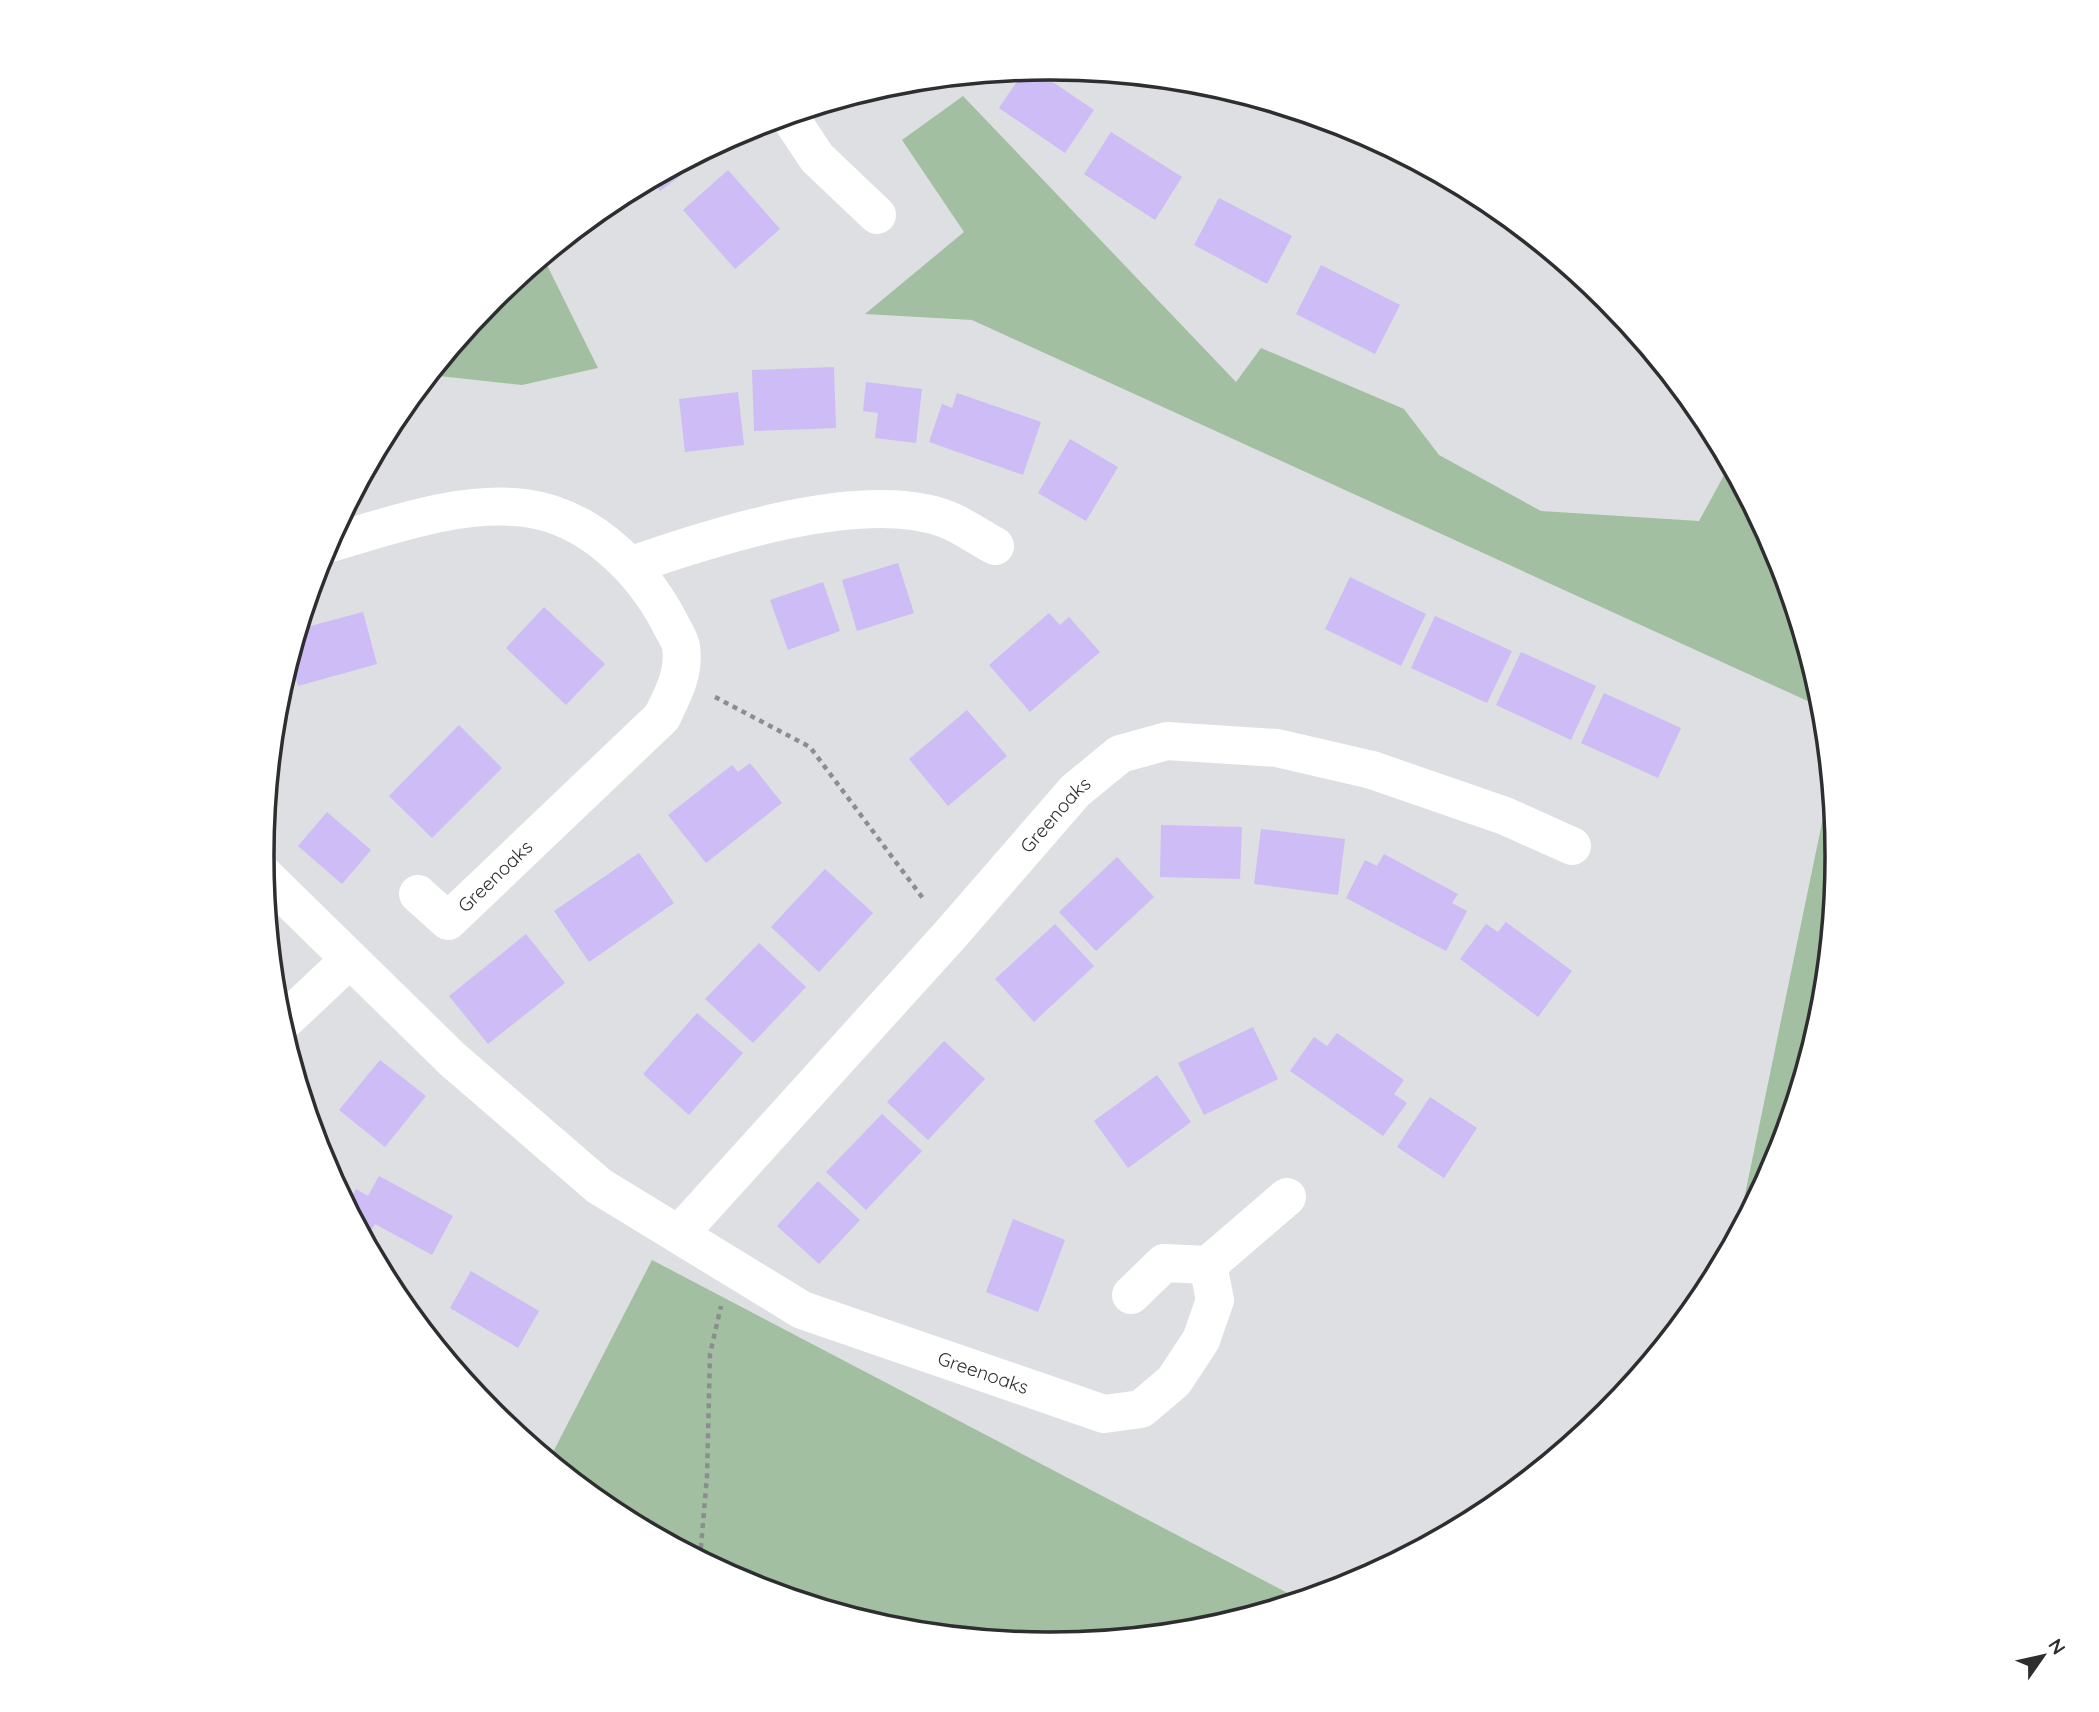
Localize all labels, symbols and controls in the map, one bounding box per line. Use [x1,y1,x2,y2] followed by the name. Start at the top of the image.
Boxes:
[1015,771,1095,858] street label: Greenoaks
[453,834,537,917] street label: Greenoaks
[935,1346,1032,1399] street label: Greenoaks
[2008,1621,2078,1691] north arrow
[2043,1634,2071,1659] text: N

